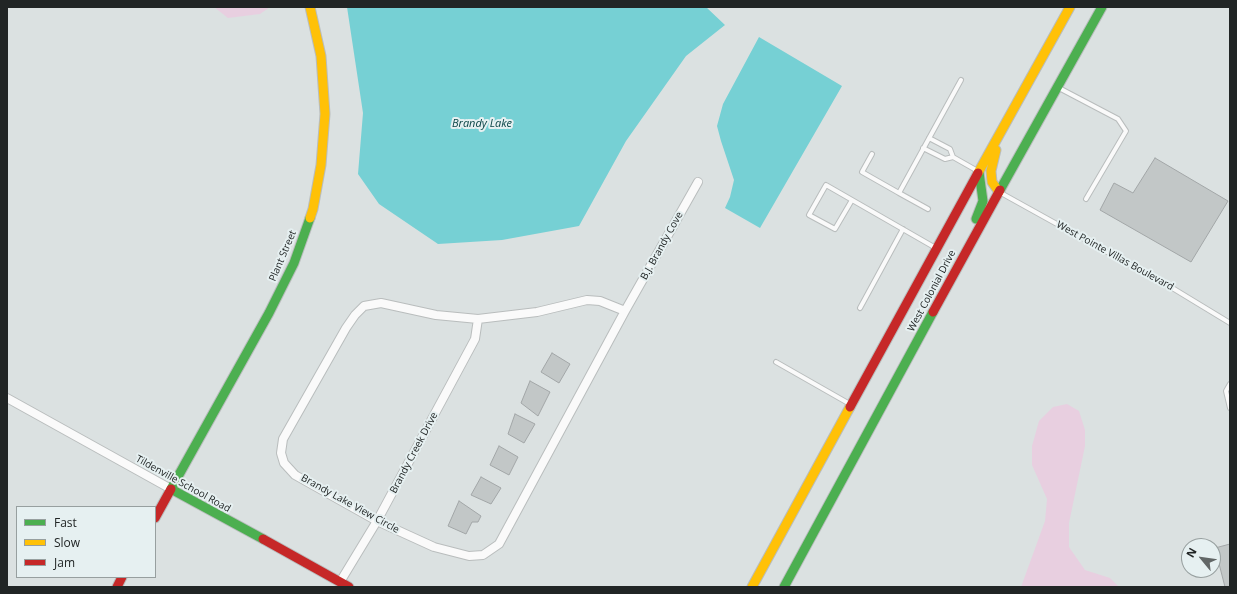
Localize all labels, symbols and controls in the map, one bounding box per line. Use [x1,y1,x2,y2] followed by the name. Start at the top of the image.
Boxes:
[452,117,512,131] water label: Brandy Lake
[638,210,686,282] street label: B.J. Brandy Cove
[1054,219,1176,293] street label: West Pointe Villas Boulevard
[267,229,299,283] street label: Plant Street
[905,248,959,334] street label: West Colonial Drive
[388,410,440,496] street label: Brandy Creek Drive
[133,453,233,515] street label: Tildenville School Road
[299,472,401,536] street label: Brandy Lake View Circle
[16,506,156,578] legend
[54,514,77,531] text: Fast
[54,534,80,551] text: Slow
[1181,538,1221,578] north arrow
[1182,545,1200,560] text: N
[54,554,75,571] text: Jam

